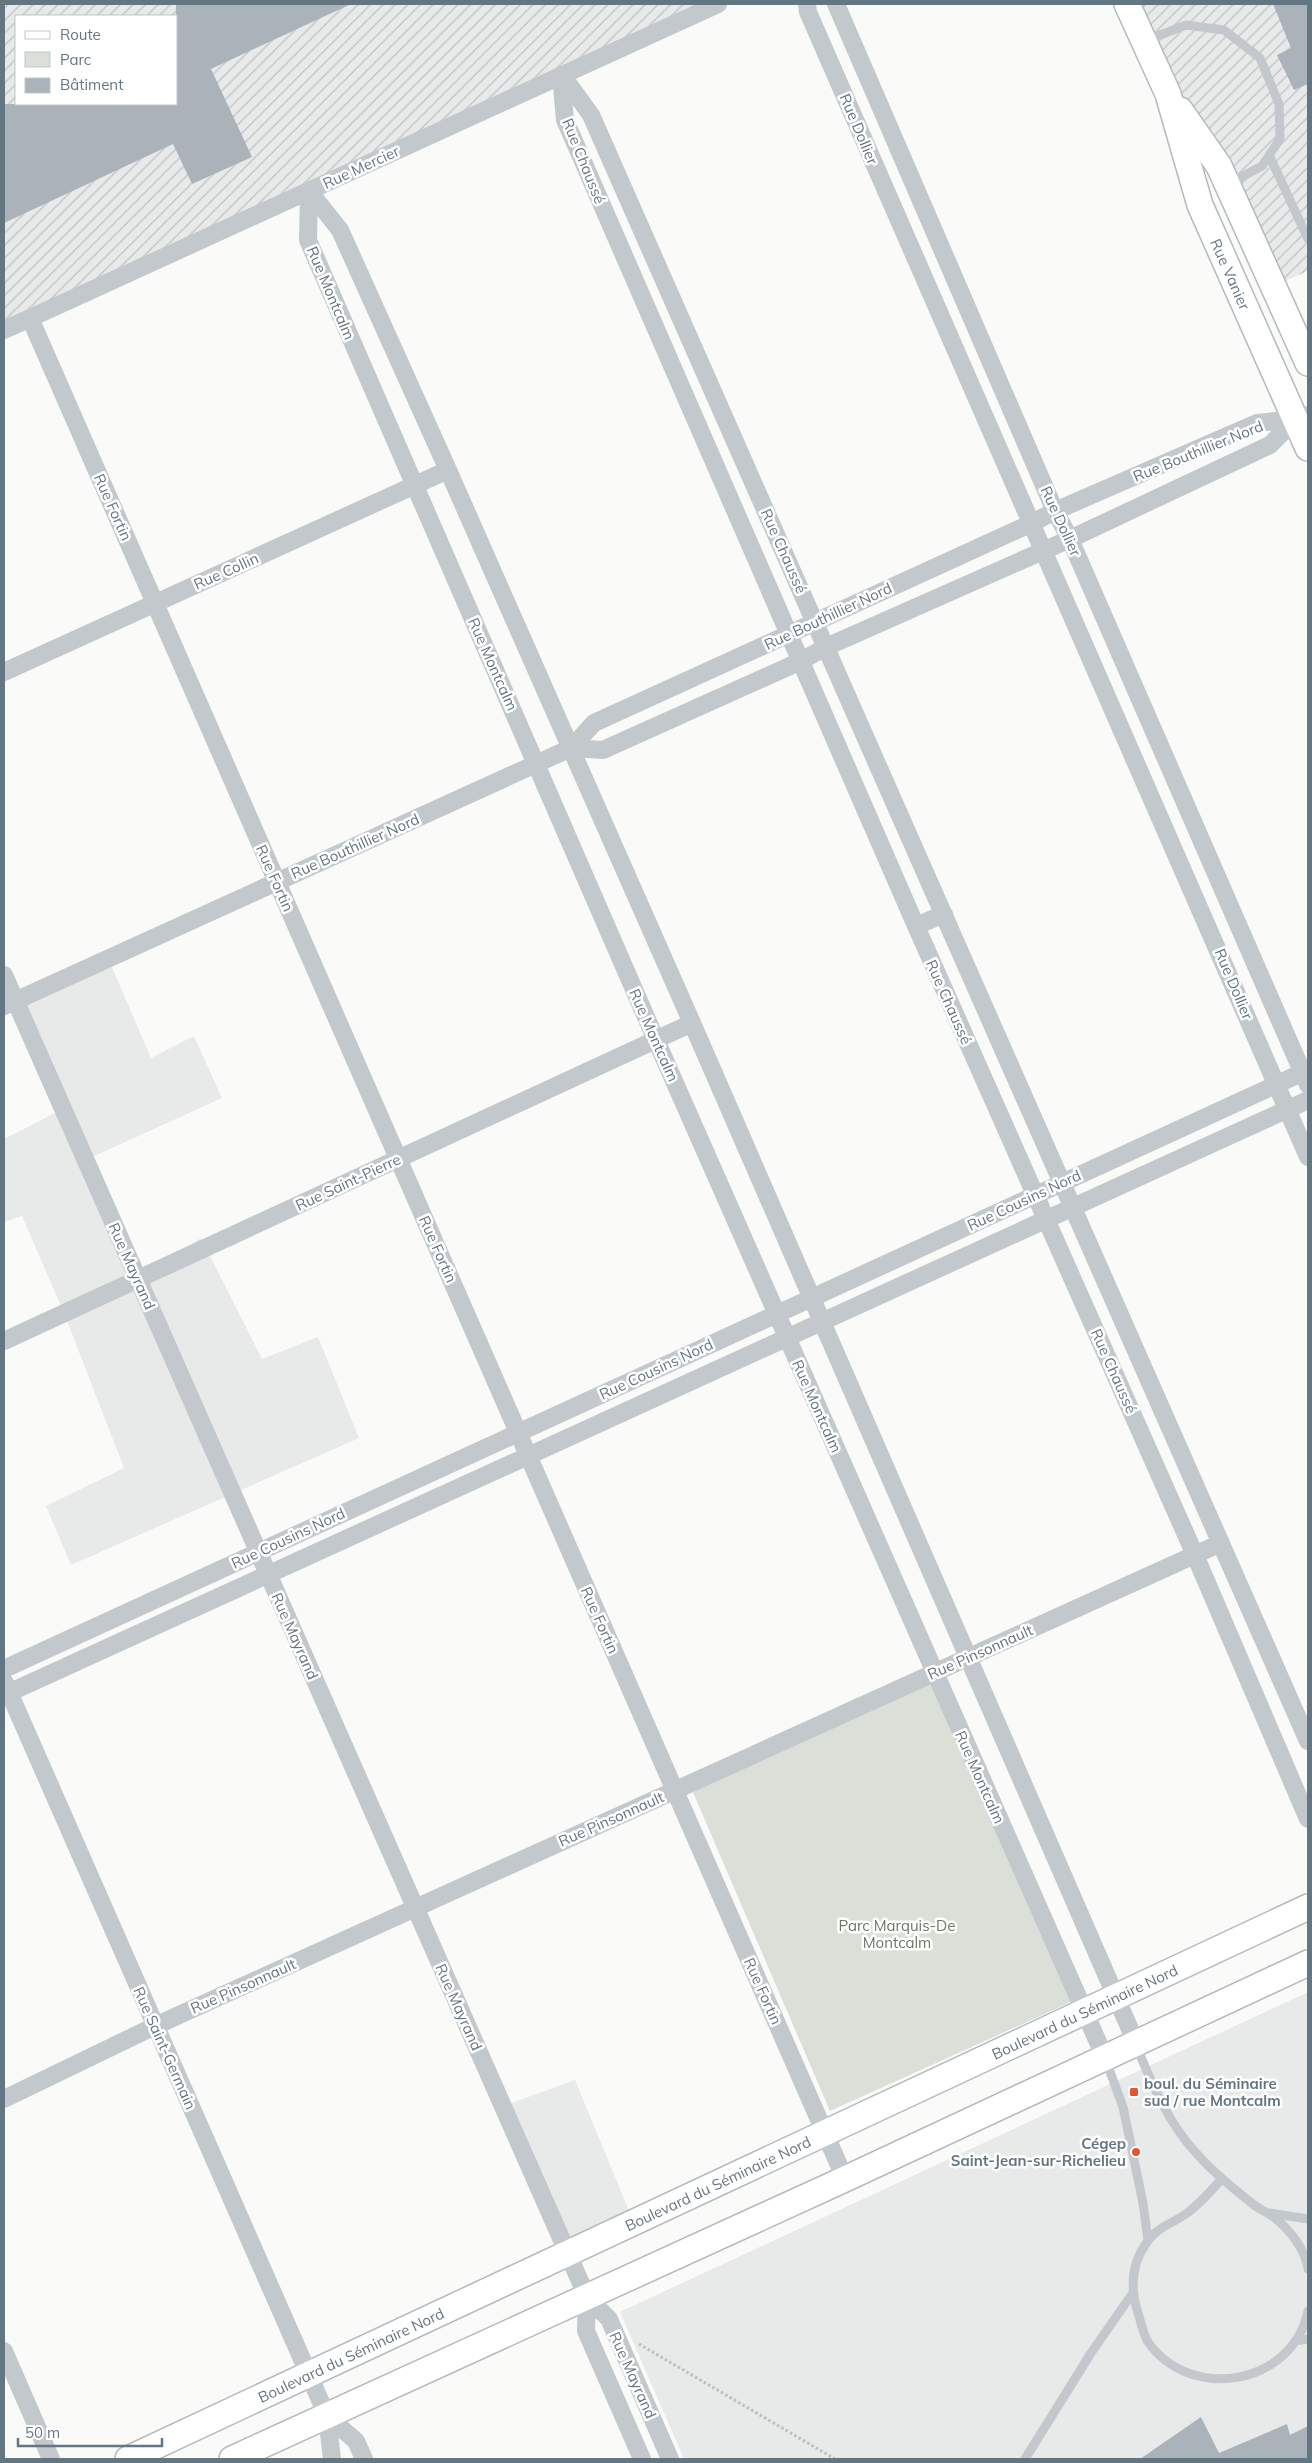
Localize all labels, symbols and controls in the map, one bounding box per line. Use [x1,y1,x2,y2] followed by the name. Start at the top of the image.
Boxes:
[15,15,178,105] legend
[60,25,101,44] text: Route
[60,50,91,69] text: Parc
[60,75,123,94] text: Bâtiment
[836,91,883,168] street label: Rue Dollier
[558,115,610,207] street label: Rue Chaussé
[320,141,403,193] street label: Rue Mercier
[1207,236,1255,313] street label: Rue Vanier
[303,243,359,343] street label: Rue Montcalm
[1130,416,1266,486] street label: Rue Bouthillier Nord
[90,471,136,543] street label: Rue Fortin
[1036,483,1086,560] street label: Rue Dollier
[757,506,811,596] street label: Rue Chaussé
[191,548,261,594] street label: Rue Collin
[761,578,895,654] street label: Rue Bouthillier Nord
[464,615,522,713] street label: Rue Montcalm
[288,809,422,883] street label: Rue Bouthillier Nord
[252,842,298,914] street label: Rue Fortin
[1211,946,1258,1023] street label: Rue Dollier
[922,957,976,1047] street label: Rue Chaussé
[625,986,683,1084] street label: Rue Montcalm
[292,1149,404,1215] street label: Rue Saint-Pierre
[964,1165,1084,1235] street label: Rue Cousins Nord
[415,1213,461,1285] street label: Rue Fortin
[104,1220,160,1312] street label: Rue Mayrand
[1087,1326,1141,1416] street label: Rue Chaussé
[596,1334,716,1404] street label: Rue Cousins Nord
[788,1357,846,1455] street label: Rue Montcalm
[228,1503,348,1573] street label: Rue Cousins Nord
[577,1584,623,1656] street label: Rue Fortin
[267,1590,323,1682] street label: Rue Mayrand
[924,1620,1036,1684] street label: Rue Pinsonnault
[951,1728,1009,1826] street label: Rue Montcalm
[555,1787,667,1851] street label: Rue Pinsonnault
[839,1916,955,1952] park label: Parc Marquis-De Montcalm
[187,1954,299,2018] street label: Rue Pinsonnault
[740,1955,786,2027] street label: Rue Fortin
[988,1960,1181,2063] street label: Boulevard du Séminaire Nord
[431,1961,487,2053] street label: Rue Mayrand
[129,1984,201,2112] street label: Rue Saint-Germain
[1144,2074,1281,2110] place label: boul. du Séminaire sud / rue Montcalm
[1128,2086,1140,2098] marker: boul. du Séminaire sud / rue Montcalm
[622,2132,814,2235] street label: Boulevard du Séminaire Nord
[951,2134,1126,2170] place label: Cégep Saint-Jean-sur-Richelieu
[1130,2146,1142,2158] marker: Cégep Saint-Jean-sur-Richelieu
[255,2303,447,2406] street label: Boulevard du Séminaire Nord
[605,2329,661,2421] street label: Rue Mayrand
[18,2416,161,2448] scale bar
[25,2423,60,2442] text: 50 m

